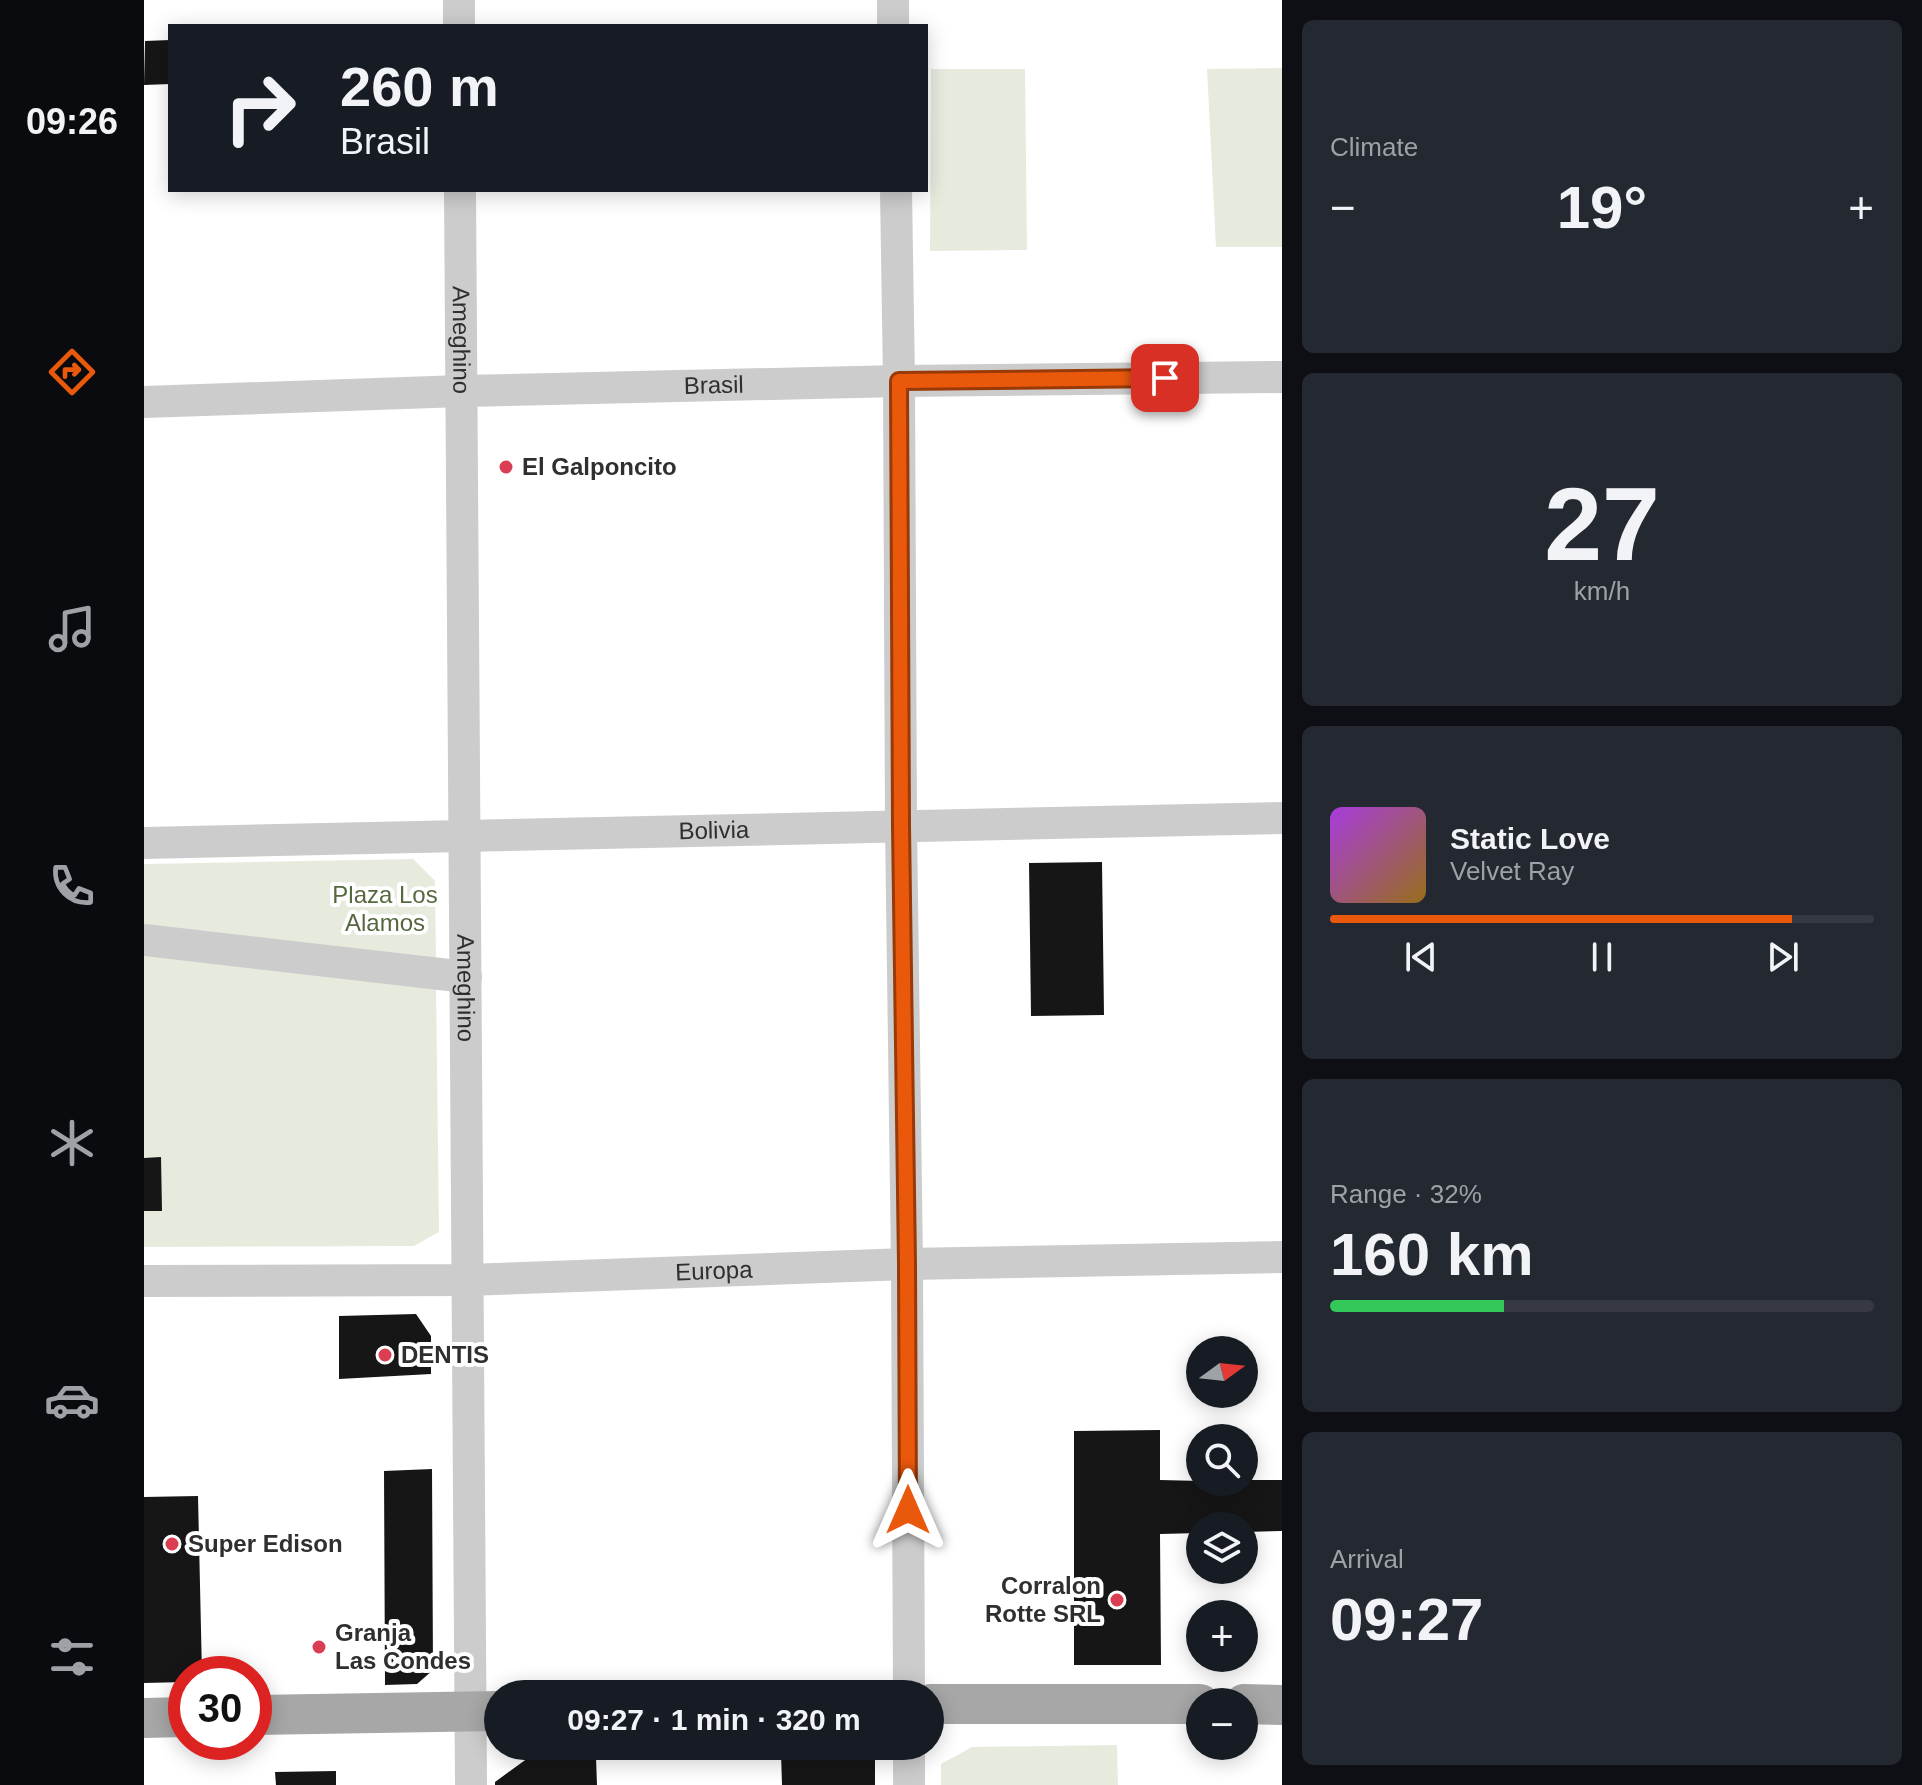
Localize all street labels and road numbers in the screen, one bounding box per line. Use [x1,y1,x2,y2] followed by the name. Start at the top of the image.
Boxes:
[448,286,475,394] street label: Ameghino
[683,371,744,399] street label: Brasil
[678,816,750,844] street label: Bolivia
[452,934,480,1042] street label: Ameghino
[675,1256,754,1285] street label: Europa

